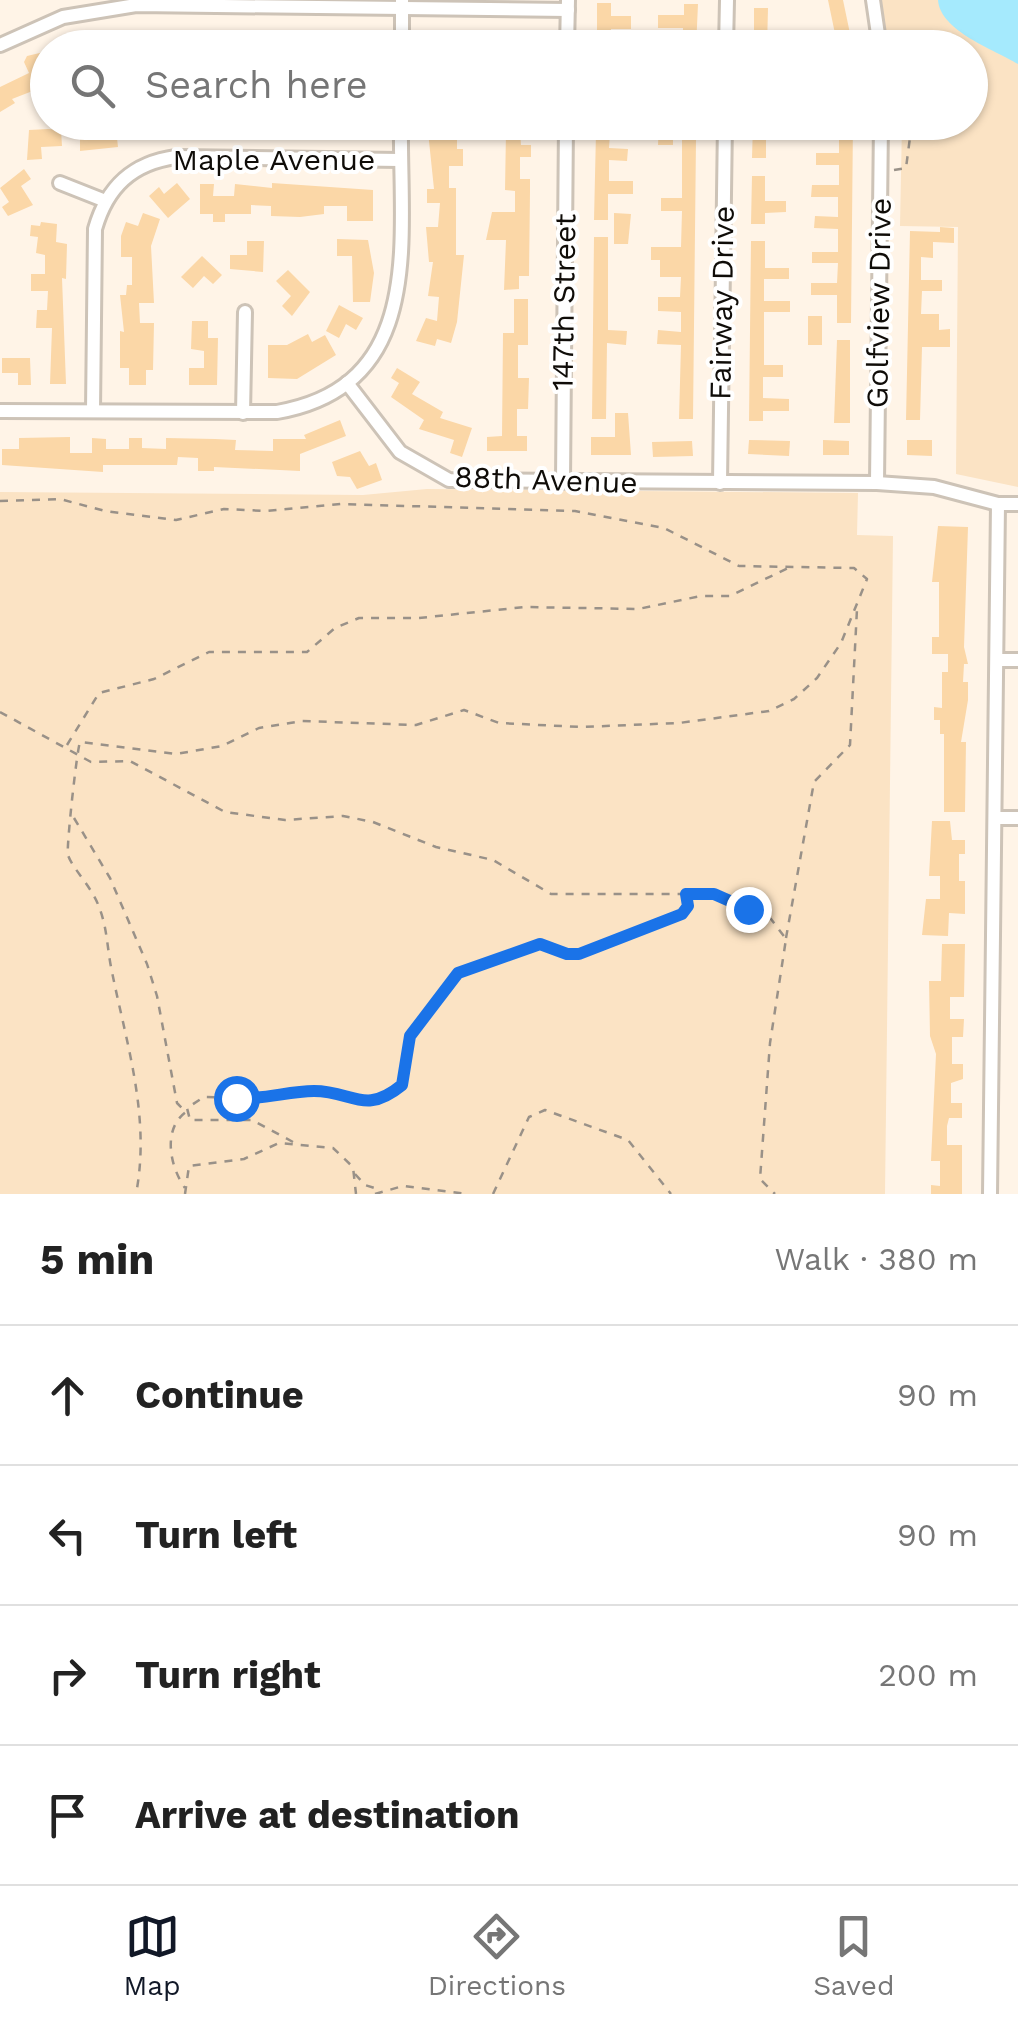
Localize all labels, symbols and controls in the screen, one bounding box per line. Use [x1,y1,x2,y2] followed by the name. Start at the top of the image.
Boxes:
[30,30,988,140] search box
[65,58,120,113] icon: search
[145,63,368,107] text: Search here
[173,142,375,177] street label: Maple Avenue
[859,197,898,409] street label: Golfview Drive
[702,205,741,400] street label: Fairway Drive
[544,213,583,391] street label: 147th Street
[454,459,638,500] street label: 88th Avenue
[726,887,772,933] route end
[214,1076,260,1122] route start
[40,1235,154,1284] text: 5 min
[774,1240,978,1278] text: Walk · 380 m
[40,1368,95,1423] icon: ahead
[135,1373,304,1417] text: Continue
[897,1376,978,1414] text: 90 m
[40,1508,95,1563] icon: left
[135,1513,297,1557] text: Turn left
[897,1516,978,1554] text: 90 m
[40,1648,95,1703] icon: right
[135,1653,321,1697] text: Turn right
[878,1656,978,1694] text: 200 m
[40,1788,95,1843] icon: arrive
[135,1793,520,1837] text: Arrive at destination
[124,1909,181,2002] tab: Map
[428,1909,566,2002] tab: Directions
[813,1909,894,2002] tab: Saved

